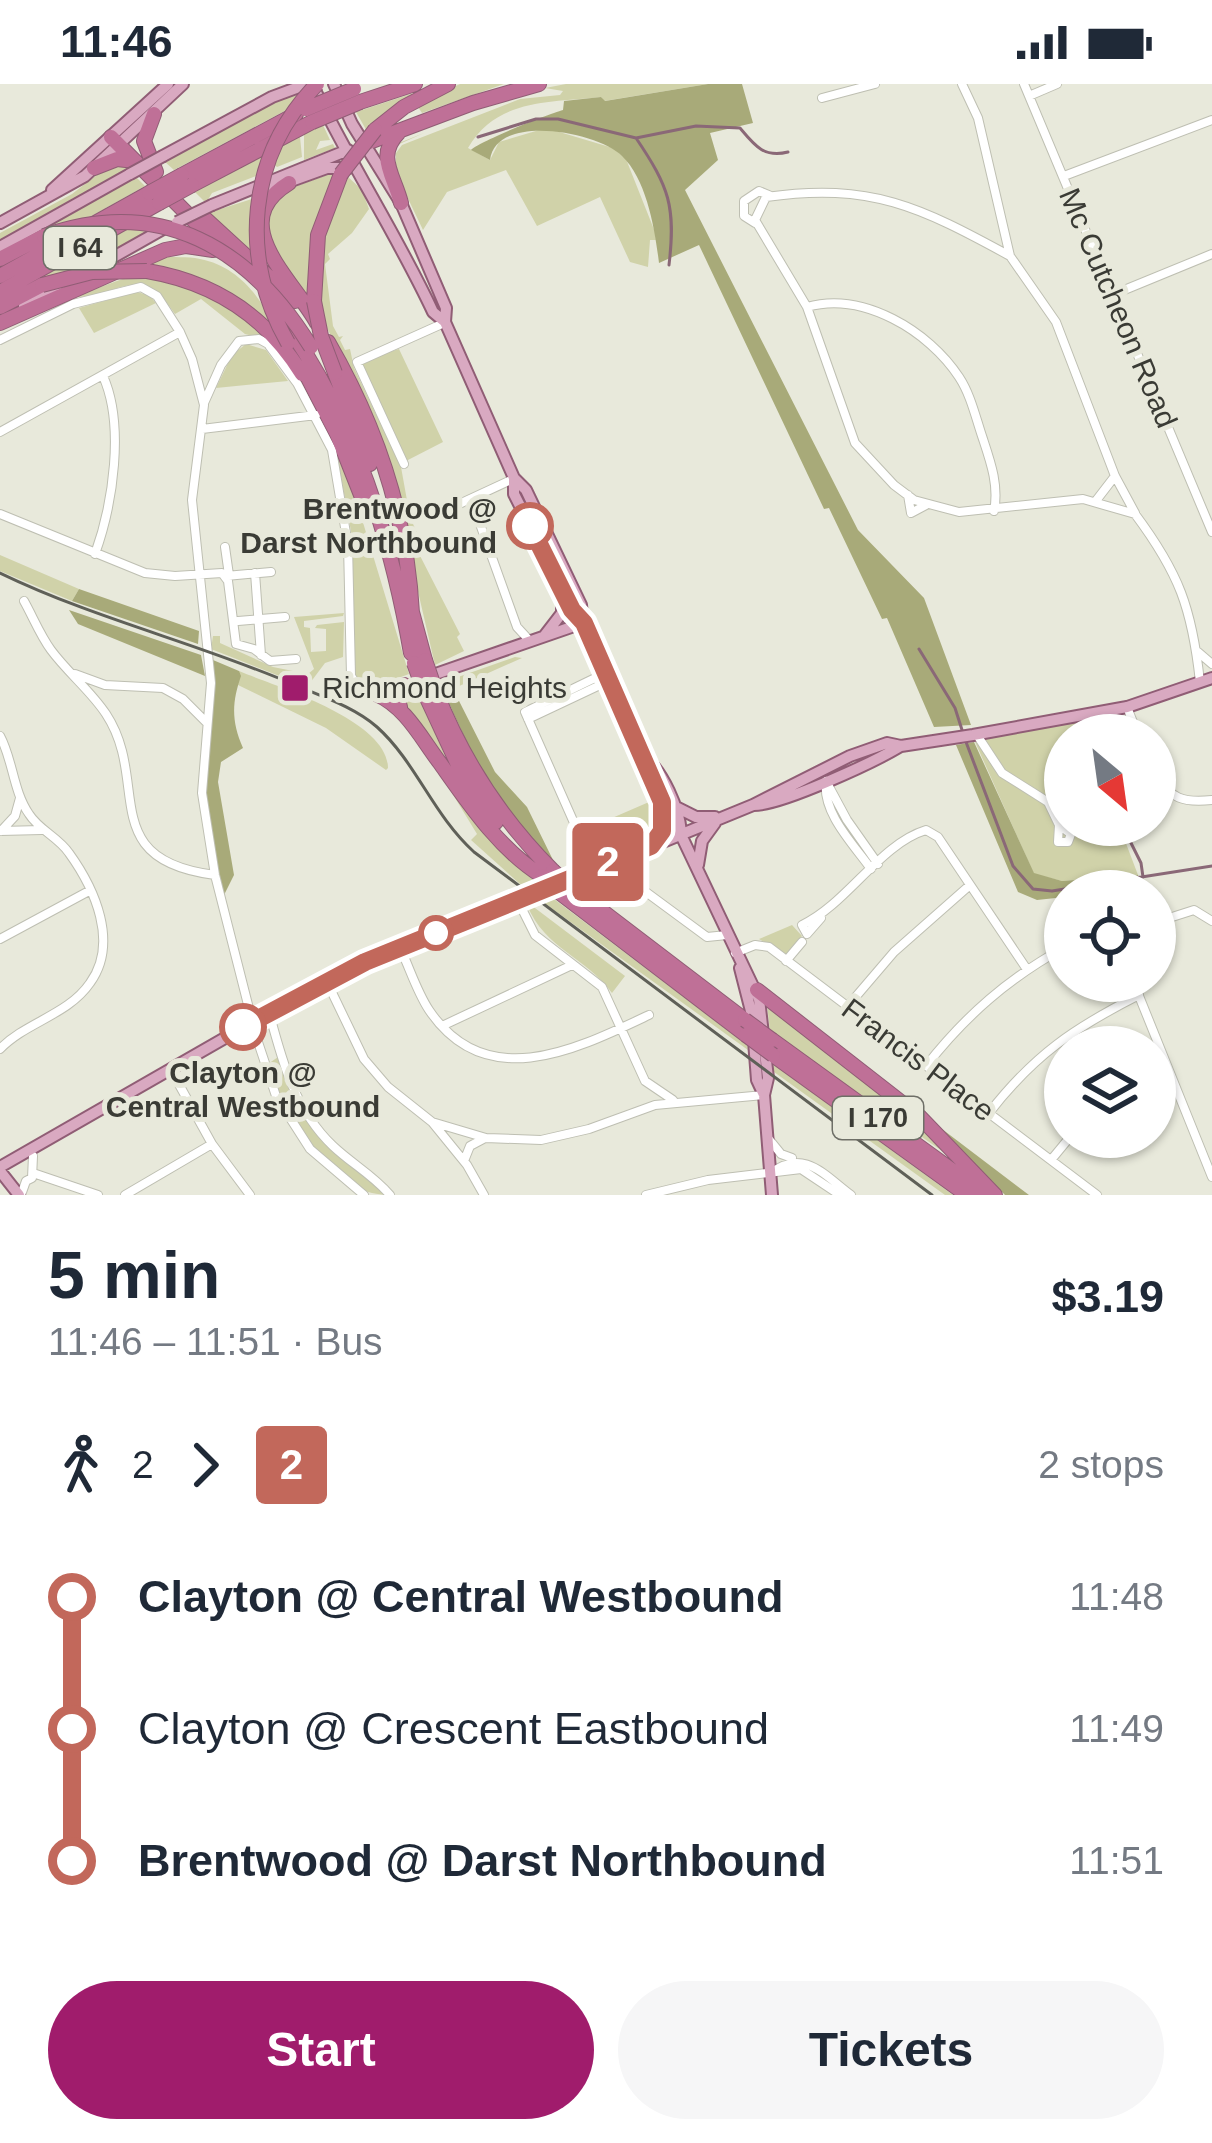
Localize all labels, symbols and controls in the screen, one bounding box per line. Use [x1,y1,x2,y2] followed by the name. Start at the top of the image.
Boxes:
[60,16,173,67] text: 11:46
[1053,183,1184,432] street label: Mc Cutcheon Road
[44,227,116,269] road number: I 64
[240,492,497,559] place label: Brentwood @ Darst Northbound
[508,504,552,548] marker: Brentwood @ Darst Northbound
[322,671,567,704] place label: Richmond Heights
[279,672,311,704] marker: Richmond Heights
[1044,714,1176,846] north arrow
[1044,714,1176,1158] map controls
[569,823,647,901] line badge: 2
[596,838,620,885] text: 2
[1044,870,1176,1002] button: locate
[420,917,452,949] unlabelled marker
[836,992,1001,1127] street label: Francis Place
[221,1005,265,1049] marker: Clayton @ Central Westbound
[1044,1026,1176,1158] button: layers
[106,1056,380,1123] place label: Clayton @ Central Westbound
[833,1097,923,1139] road number: I 170
[48,1238,220,1312] text: 5 min
[1051,1271,1164,1322] text: $3.19
[48,1320,383,1363] text: 11:46 – 11:51 · Bus
[48,1432,114,1498] icon: walk
[172,1432,238,1498] icon: forward
[280,1441,303,1488] text: 2
[132,1443,154,1486] text: 2
[1038,1443,1164,1486] text: 2 stops
[138,1571,784,1622] text: Clayton @ Central Westbound
[1069,1575,1164,1618] text: 11:48
[138,1703,769,1754] text: Clayton @ Crescent Eastbound
[1069,1707,1164,1750] text: 11:49
[138,1835,827,1886] text: Brentwood @ Darst Northbound
[1069,1839,1164,1882] text: 11:51
[48,1981,594,2119] button: Start
[618,1981,1164,2119] button: Tickets

